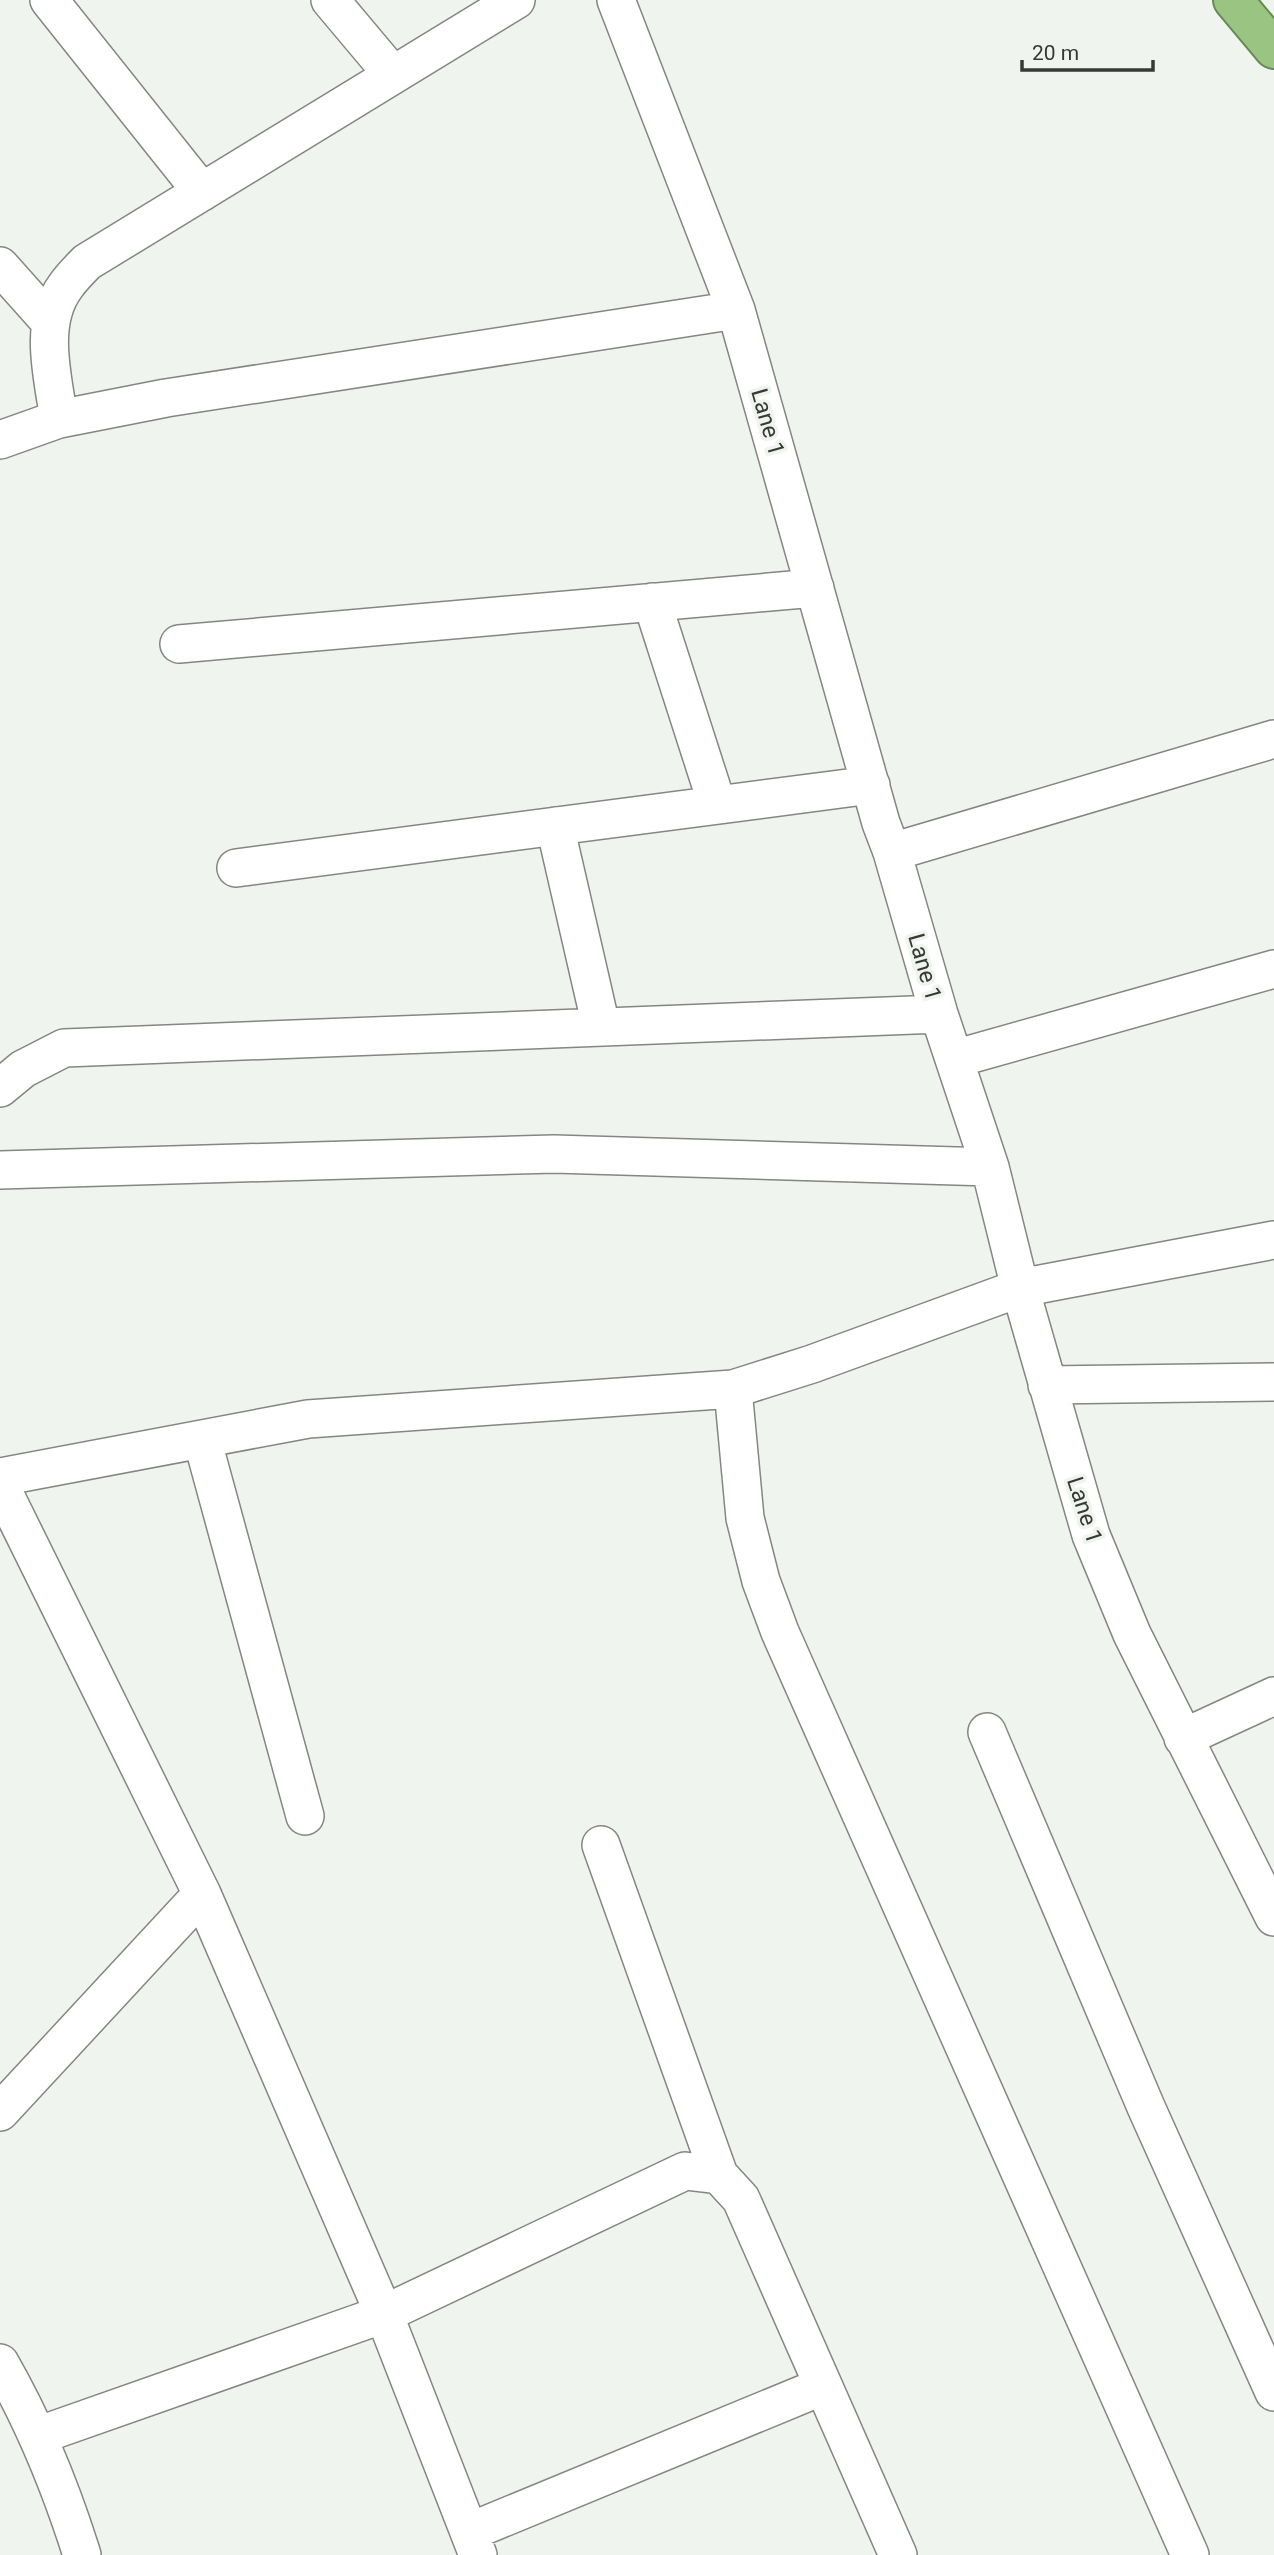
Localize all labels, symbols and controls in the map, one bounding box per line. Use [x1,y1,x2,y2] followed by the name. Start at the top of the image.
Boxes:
[1022,28,1153,72] scale bar
[1032,41,1079,65] text: 20 m
[745,386,790,459] street label: Lane 1
[902,931,947,1004] street label: Lane 1
[1061,1473,1108,1547] street label: Lane 1

